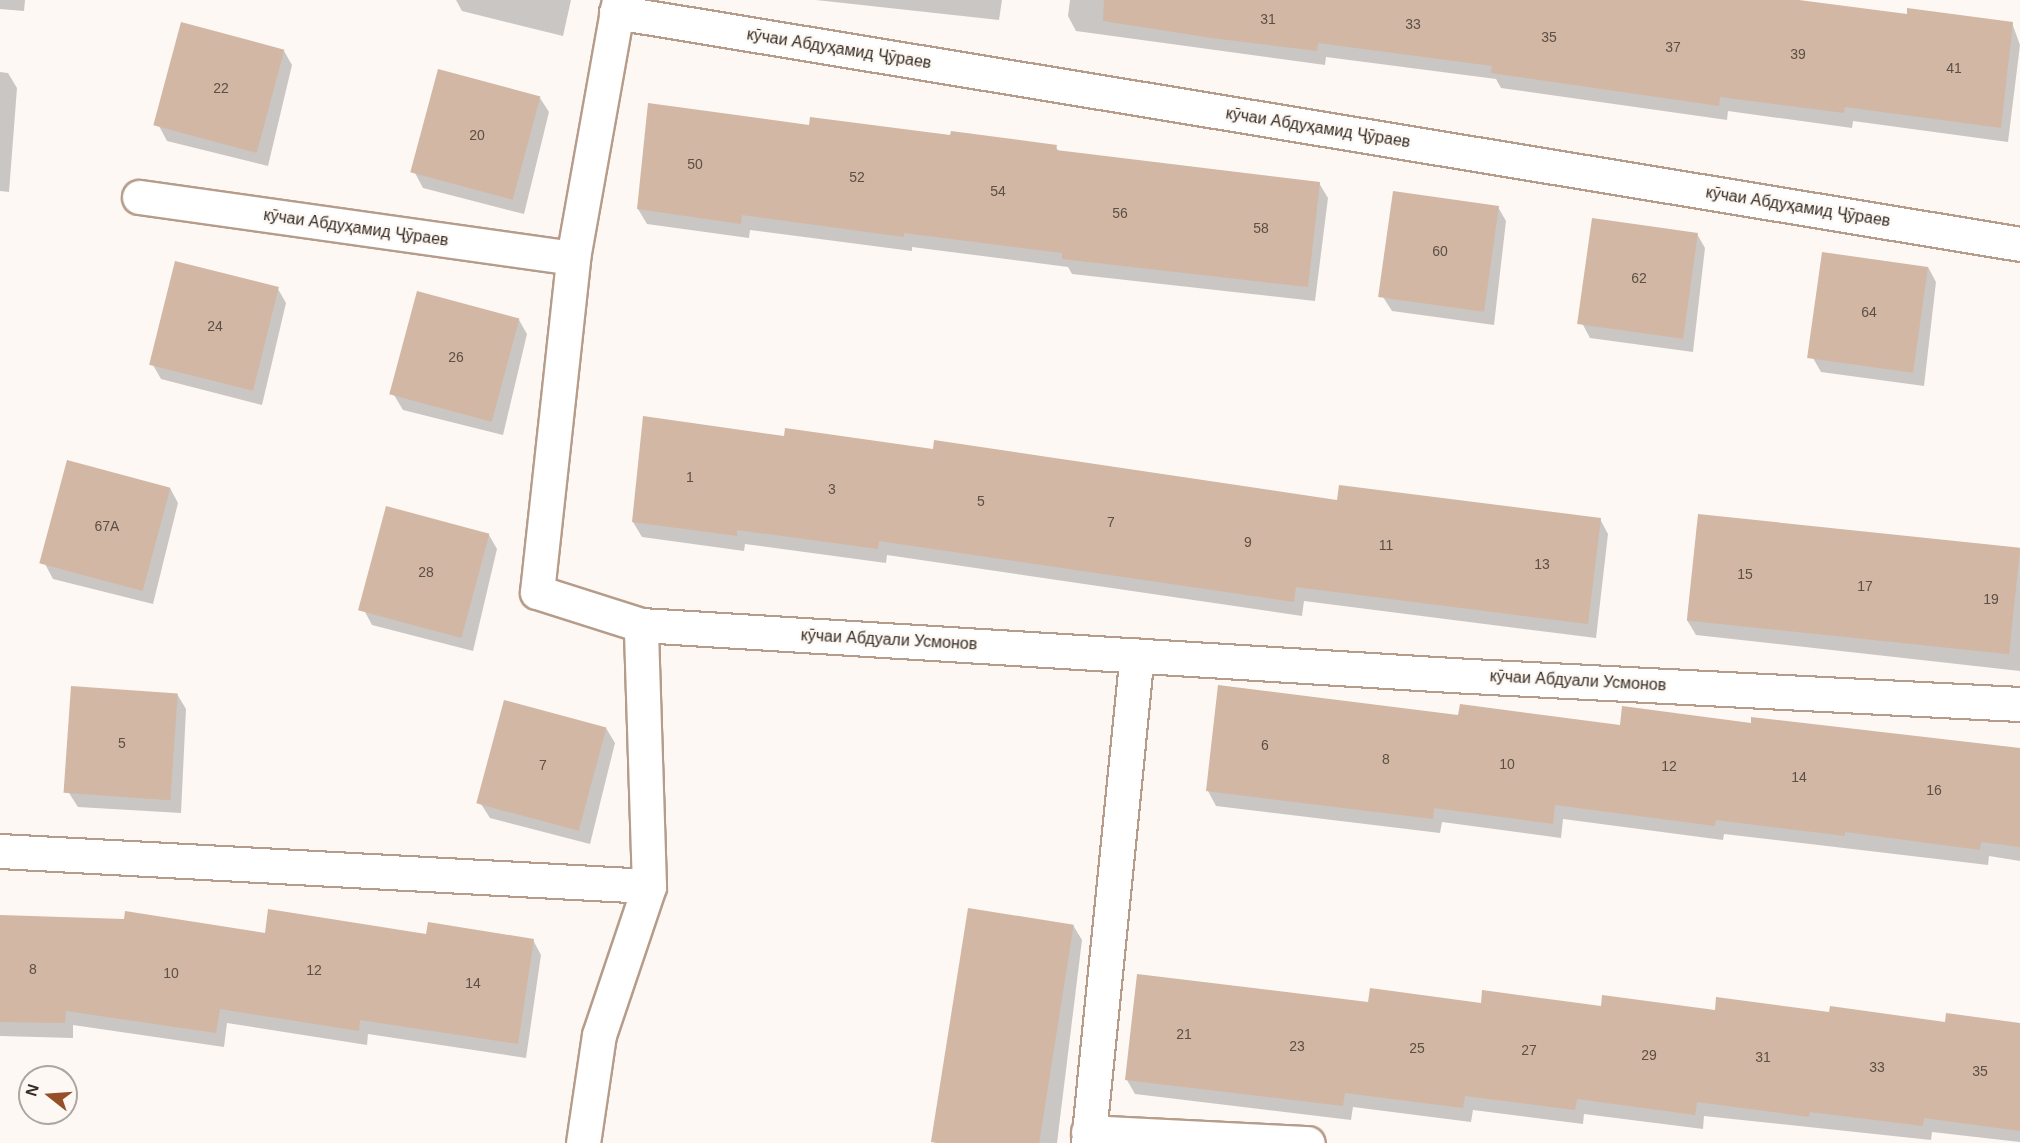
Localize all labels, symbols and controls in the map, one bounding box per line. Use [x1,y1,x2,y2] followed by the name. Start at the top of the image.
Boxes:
[1260,11,1276,27] house number: 31
[1405,16,1421,32] house number: 33
[745,25,933,73] street label: кӯчаи Абдуҳамид Ҷӯраев
[1541,29,1557,45] house number: 35
[1665,39,1681,55] house number: 37
[1790,46,1806,62] house number: 39
[1946,60,1962,76] house number: 41
[213,80,229,96] house number: 22
[1224,104,1412,152] street label: кӯчаи Абдуҳамид Ҷӯраев
[469,127,485,143] house number: 20
[687,156,703,172] house number: 50
[849,169,865,185] house number: 52
[990,183,1006,199] house number: 54
[1704,183,1892,231] street label: кӯчаи Абдуҳамид Ҷӯраев
[1112,205,1128,221] house number: 56
[262,206,450,250] street label: кӯчаи Абдуҳамид Ҷӯраев
[1253,220,1269,236] house number: 58
[1432,243,1448,259] house number: 60
[1631,270,1647,286] house number: 62
[1861,304,1877,320] house number: 64
[207,318,223,334] house number: 24
[448,349,464,365] house number: 26
[686,469,694,485] house number: 1
[828,481,836,497] house number: 3
[977,493,985,509] house number: 5
[1107,514,1115,530] house number: 7
[95,518,119,534] house number: 67А
[1244,534,1252,550] house number: 9
[1379,537,1393,553] house number: 11
[1534,556,1550,572] house number: 13
[418,564,434,580] house number: 28
[1737,566,1753,582] house number: 15
[1857,578,1873,594] house number: 17
[1983,591,1999,607] house number: 19
[800,626,978,654] street label: кӯчаи Абдуали Усмонов
[1489,667,1667,695] street label: кӯчаи Абдуали Усмонов
[118,735,126,751] house number: 5
[1261,737,1269,753] house number: 6
[1382,751,1390,767] house number: 8
[1499,756,1515,772] house number: 10
[539,757,547,773] house number: 7
[1661,758,1677,774] house number: 12
[1791,769,1807,785] house number: 14
[1926,782,1942,798] house number: 16
[29,961,37,977] house number: 8
[306,962,322,978] house number: 12
[163,965,179,981] house number: 10
[465,975,481,991] house number: 14
[1176,1026,1192,1042] house number: 21
[1289,1038,1305,1054] house number: 23
[1409,1040,1425,1056] house number: 25
[1521,1042,1537,1058] house number: 27
[1641,1047,1657,1063] house number: 29
[1755,1049,1771,1065] house number: 31
[1869,1059,1885,1075] house number: 33
[1972,1063,1988,1079] house number: 35
[18,1065,78,1125] north arrow
[22,1082,42,1098] text: N

